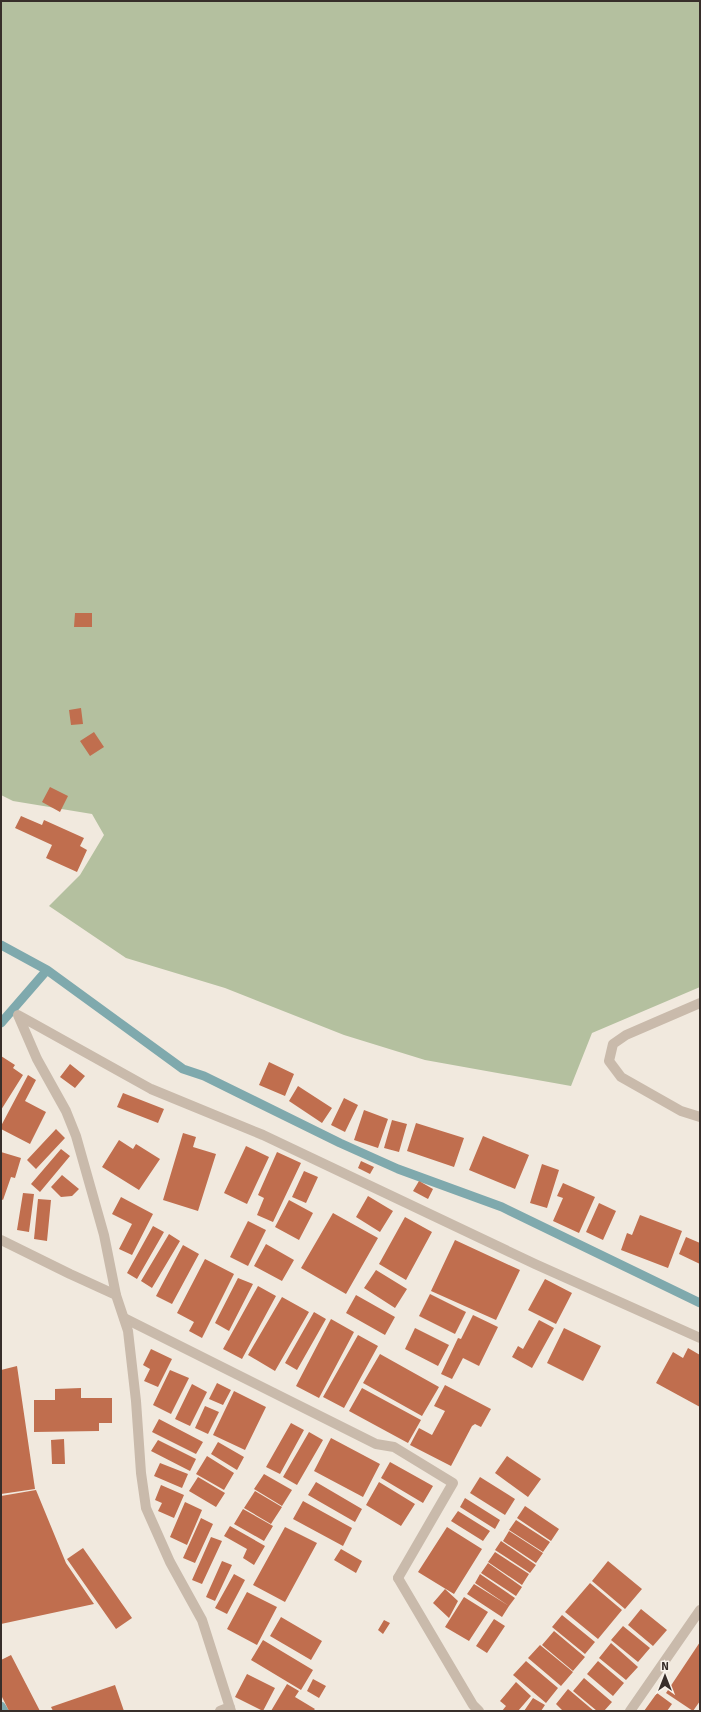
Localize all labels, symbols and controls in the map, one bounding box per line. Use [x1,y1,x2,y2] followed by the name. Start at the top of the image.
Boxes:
[645,1656,685,1696] north arrow
[661,1660,669,1673] text: N

